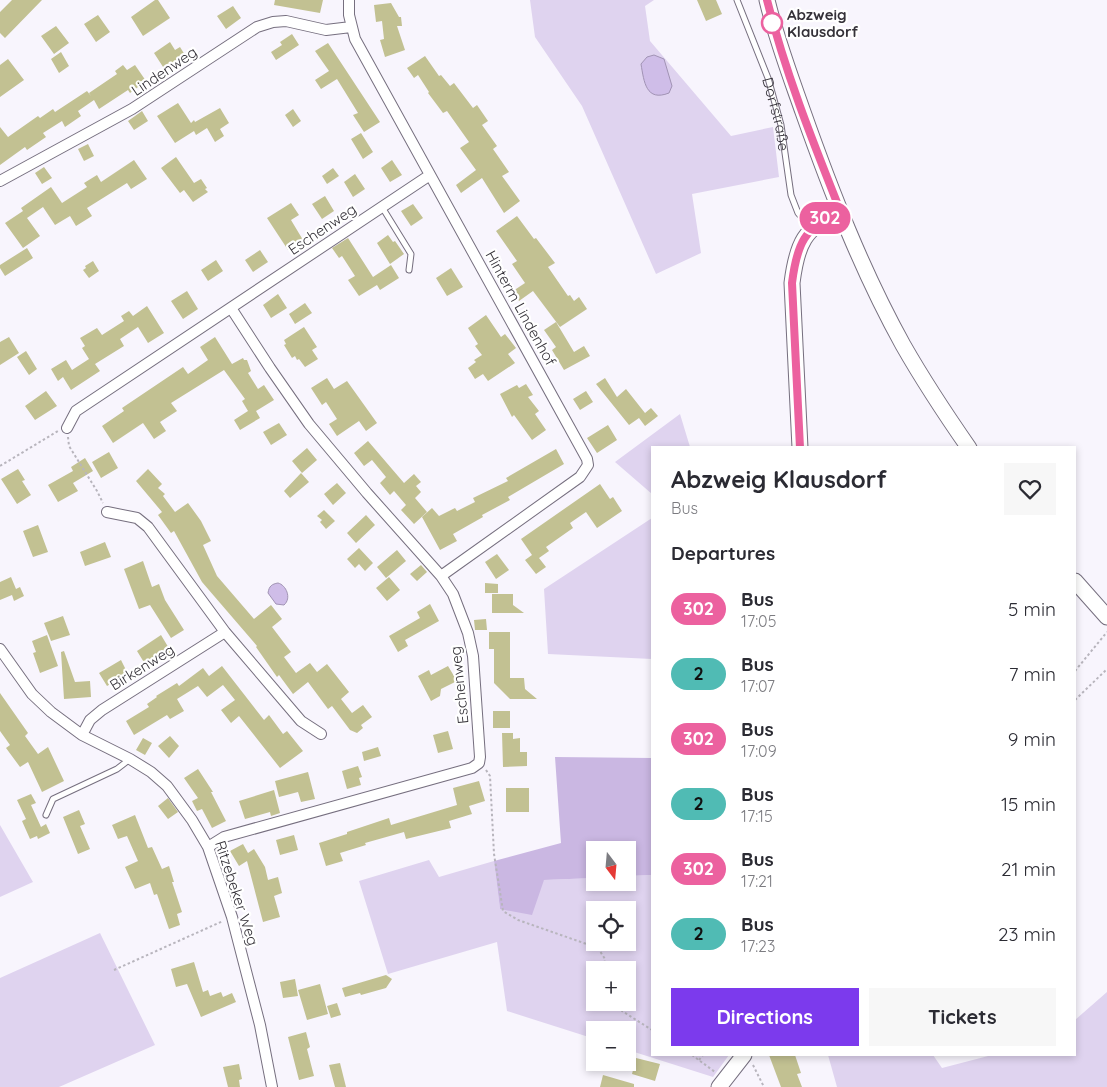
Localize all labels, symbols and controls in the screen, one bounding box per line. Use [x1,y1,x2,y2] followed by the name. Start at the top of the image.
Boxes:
[787,5,858,41] place label: Abzweig Klausdorf
[761,12,783,34] marker: Abzweig Klausdorf
[128,42,200,100] street label: Lindenweg
[759,75,794,152] street label: Dorfstraße
[284,199,360,259] street label: Eschenweg
[796,202,854,234] line badge: 302
[810,206,840,229] text: 302
[481,247,561,369] street label: Hinterm Lindenhof
[1004,463,1056,515] button: heart
[671,464,887,494] text: Abzweig Klausdorf
[671,498,698,518] text: Bus
[671,541,775,565] text: Departures
[741,587,774,611] text: Bus
[683,597,714,620] text: 302
[1008,597,1056,621] text: 5 min
[741,611,776,631] text: 17:05
[106,640,178,694] street label: Birkenweg
[445,645,473,725] street label: Eschenweg
[741,652,774,676] text: Bus
[693,662,704,685] text: 2
[1009,662,1056,686] text: 7 min
[741,676,775,696] text: 17:07
[741,717,774,741] text: Bus
[683,727,714,750] text: 302
[1008,727,1056,751] text: 9 min
[741,741,777,761] text: 17:09
[741,782,774,806] text: Bus
[693,792,704,815] text: 2
[1001,792,1056,816] text: 15 min
[741,806,773,826] text: 17:15
[211,838,263,948] street label: Ritzebeker Weg
[586,841,636,891] north arrow
[586,841,636,1071] map controls
[741,847,774,871] text: Bus
[683,857,714,880] text: 302
[1001,857,1056,881] text: 21 min
[741,871,773,891] text: 17:21
[586,901,636,951] button: locate
[741,912,774,936] text: Bus
[693,922,704,945] text: 2
[998,922,1056,946] text: 23 min
[741,936,775,956] text: 17:23
[586,961,636,1011] button: +
[671,988,859,1046] button: Directions
[869,988,1056,1046] button: Tickets
[586,1021,636,1071] button: −

